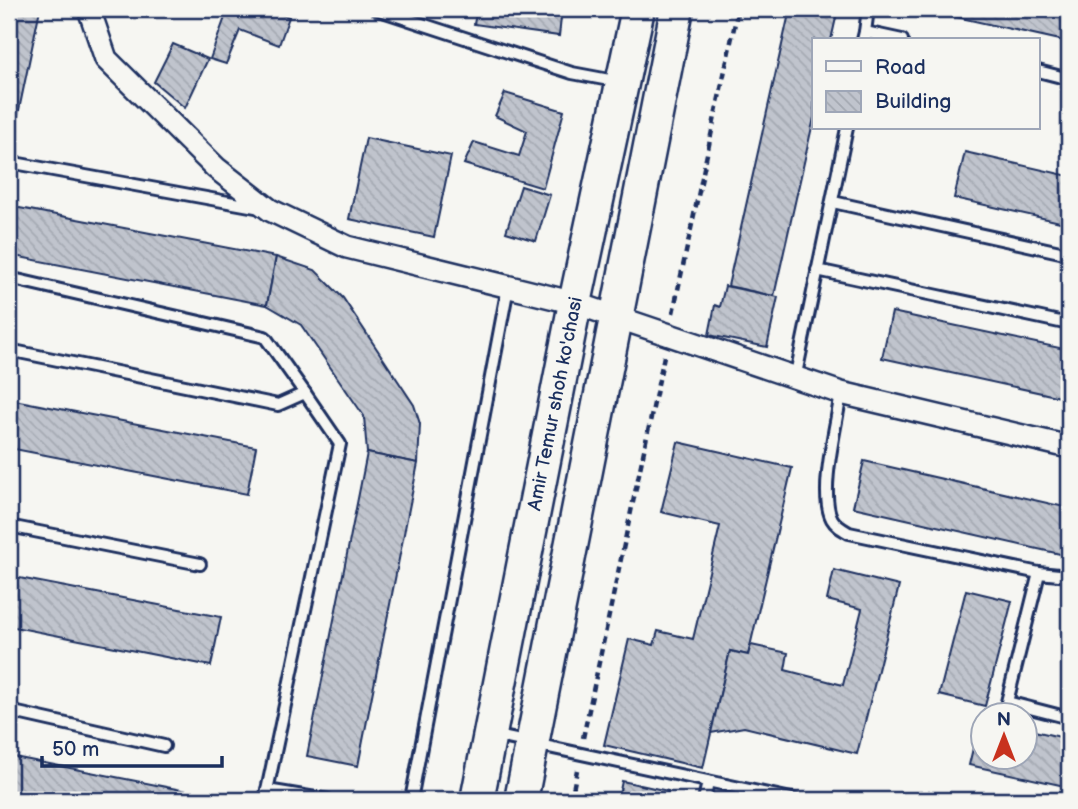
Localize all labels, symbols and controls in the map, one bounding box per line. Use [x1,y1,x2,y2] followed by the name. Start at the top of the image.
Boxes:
[812,38,1040,130] legend
[875,55,926,80] text: Road
[875,89,951,114] text: Building
[523,295,588,512] street label: Amir Temur shoh ko'chasi
[970,700,1040,770] north arrow
[997,709,1011,732] text: N
[42,725,222,769] scale bar
[52,737,99,762] text: 50 m

